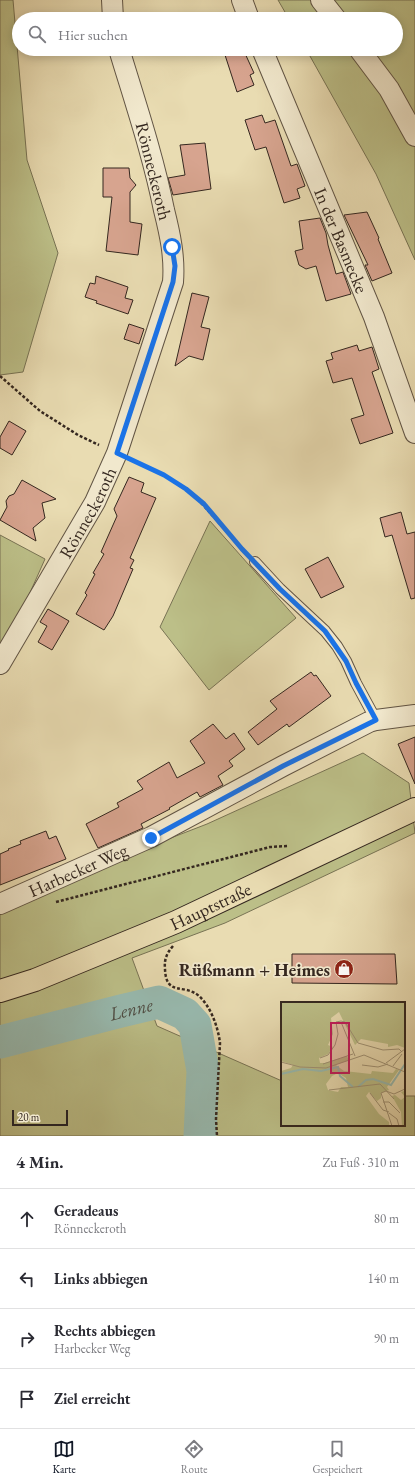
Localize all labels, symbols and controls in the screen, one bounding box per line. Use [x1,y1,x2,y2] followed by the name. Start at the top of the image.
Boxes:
[12,12,403,56] search box
[26,23,48,45] icon: search
[58,25,128,44] text: Hier suchen
[131,120,177,222] street label: Rönneckeroth
[310,184,374,296] street label: In der Basmecke
[163,238,181,256] route start
[53,463,121,562] street label: Rönneckeroth
[142,829,160,847] route end
[25,837,131,902] street label: Harbecker Weg
[166,877,254,935] street label: Hauptstraße
[179,958,330,981] place label: Rüßmann + Heimes
[333,958,355,980] shop icon: Rüßmann + Heimes
[106,991,155,1026] water label: Lenne
[281,1002,405,1126] inset map
[12,1108,68,1127] scale bar
[18,1110,39,1124] text: 20 m
[16,1151,63,1173] text: 4 Min.
[322,1154,399,1171] text: Zu Fuß · 310 m
[54,1201,118,1220] text: Geradeaus
[16,1208,38,1230] icon: ahead
[374,1210,399,1227] text: 80 m
[54,1220,126,1237] text: Rönneckeroth
[16,1268,38,1290] icon: left
[54,1269,148,1288] text: Links abbiegen
[368,1270,399,1287] text: 140 m
[54,1321,156,1340] text: Rechts abbiegen
[16,1328,38,1350] icon: right
[374,1330,399,1347] text: 90 m
[54,1340,130,1357] text: Harbecker Weg
[16,1388,38,1410] icon: arrive
[54,1389,130,1408] text: Ziel erreicht
[52,1438,76,1476] tab: Karte
[181,1438,208,1476] tab: Route
[312,1438,363,1476] tab: Gespeichert

